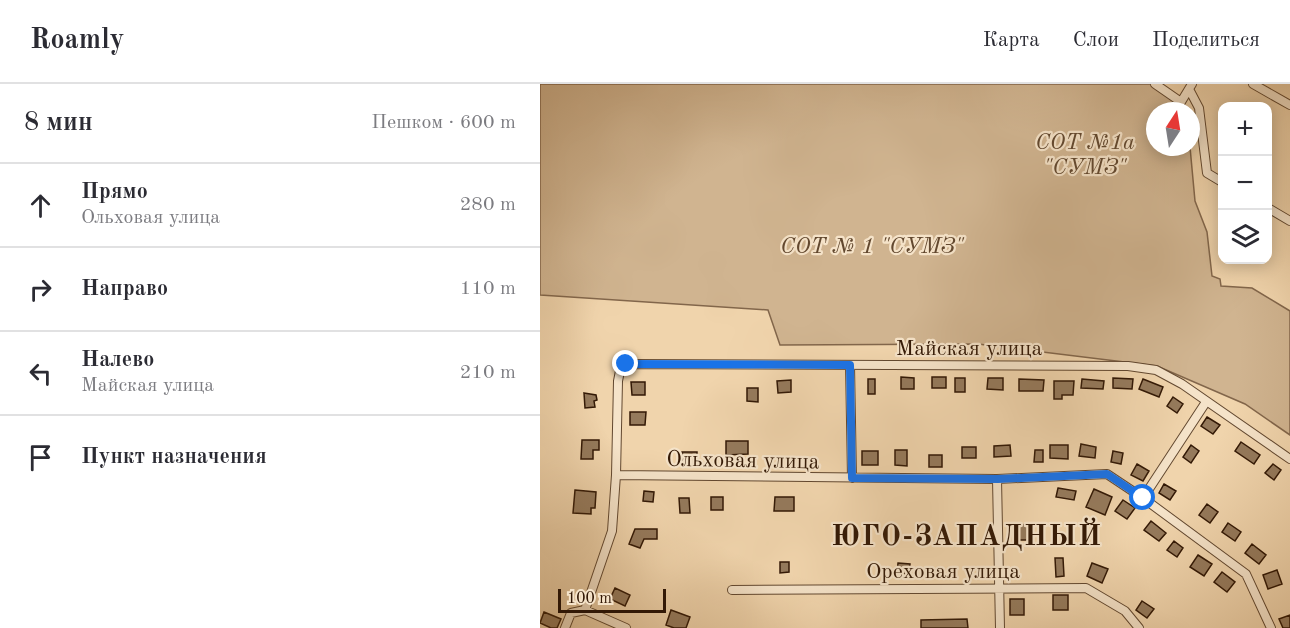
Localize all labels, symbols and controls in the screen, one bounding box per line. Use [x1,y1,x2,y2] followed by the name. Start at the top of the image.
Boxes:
[30,27,124,55] text: Roamly
[983,30,1040,51] text: Карта
[1073,30,1119,51] text: Слои
[1152,30,1260,51] text: Поделиться
[1146,102,1200,156] north arrow
[1218,102,1272,264] map controls
[1218,102,1272,156] button: +
[24,110,93,136] text: 8 мин
[371,113,516,133] text: Пешком · 600 m
[1035,132,1135,179] park label: СОТ №1а "СУМЗ"
[1218,156,1272,210] button: −
[81,181,148,203] text: Прямо
[24,189,57,222] icon: ahead
[460,195,516,215] text: 280 m
[81,208,220,228] text: Ольховая улица
[1218,210,1272,264] button: layers
[780,236,965,258] park label: СОТ № 1 "СУМЗ"
[24,273,57,306] icon: right
[81,278,168,300] text: Направо
[460,279,516,299] text: 110 m
[896,338,1042,360] street label: Майская улица
[81,349,154,371] text: Налево
[612,350,638,376] route end
[24,357,57,390] icon: left
[460,363,516,383] text: 210 m
[81,376,214,396] text: Майская улица
[24,441,57,474] icon: arrive
[81,446,267,468] text: Пункт назначения
[666,449,820,473] street label: Ольховая улица
[1129,484,1155,510] route start
[831,517,1103,552] district label: ЮГО-ЗАПАДНЫЙ
[866,561,1020,583] street label: Ореховая улица
[558,586,666,614] scale bar
[567,591,612,607] text: 100 m

